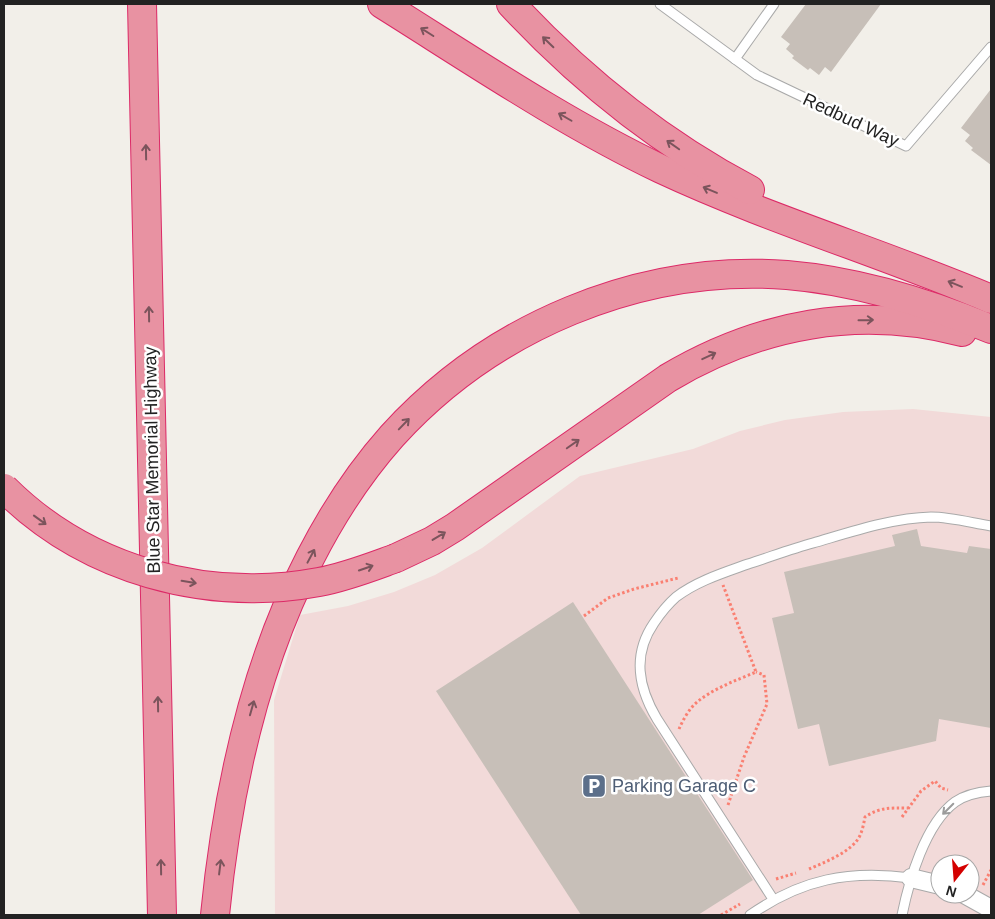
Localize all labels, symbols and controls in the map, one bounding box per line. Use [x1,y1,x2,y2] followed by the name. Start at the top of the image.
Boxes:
[420,27,434,37] one-way arrow
[542,35,554,48] one-way arrow
[800,89,902,151] street label: Redbud Way
[558,112,572,122] one-way arrow
[666,140,680,150] one-way arrow
[141,144,150,160] one-way arrow
[703,185,718,195] one-way arrow
[948,279,963,289] one-way arrow
[144,306,154,322] one-way arrow
[858,315,874,325] one-way arrow
[140,346,164,574] street label: Blue Star Memorial Highway
[701,351,716,360] one-way arrow
[398,417,410,430] one-way arrow
[566,439,580,449] one-way arrow
[33,515,46,526] one-way arrow
[432,531,446,541] one-way arrow
[306,549,316,564] one-way arrow
[358,563,374,573] one-way arrow
[181,578,197,588] one-way arrow
[153,696,162,712] one-way arrow
[248,700,258,716] one-way arrow
[581,773,607,799] parking icon: Parking Garage C
[612,776,756,796] place label: Parking Garage C
[942,803,954,815] one-way arrow
[930,854,980,904] north arrow
[156,859,166,875] one-way arrow
[215,859,225,875] one-way arrow
[944,882,958,901] text: N

